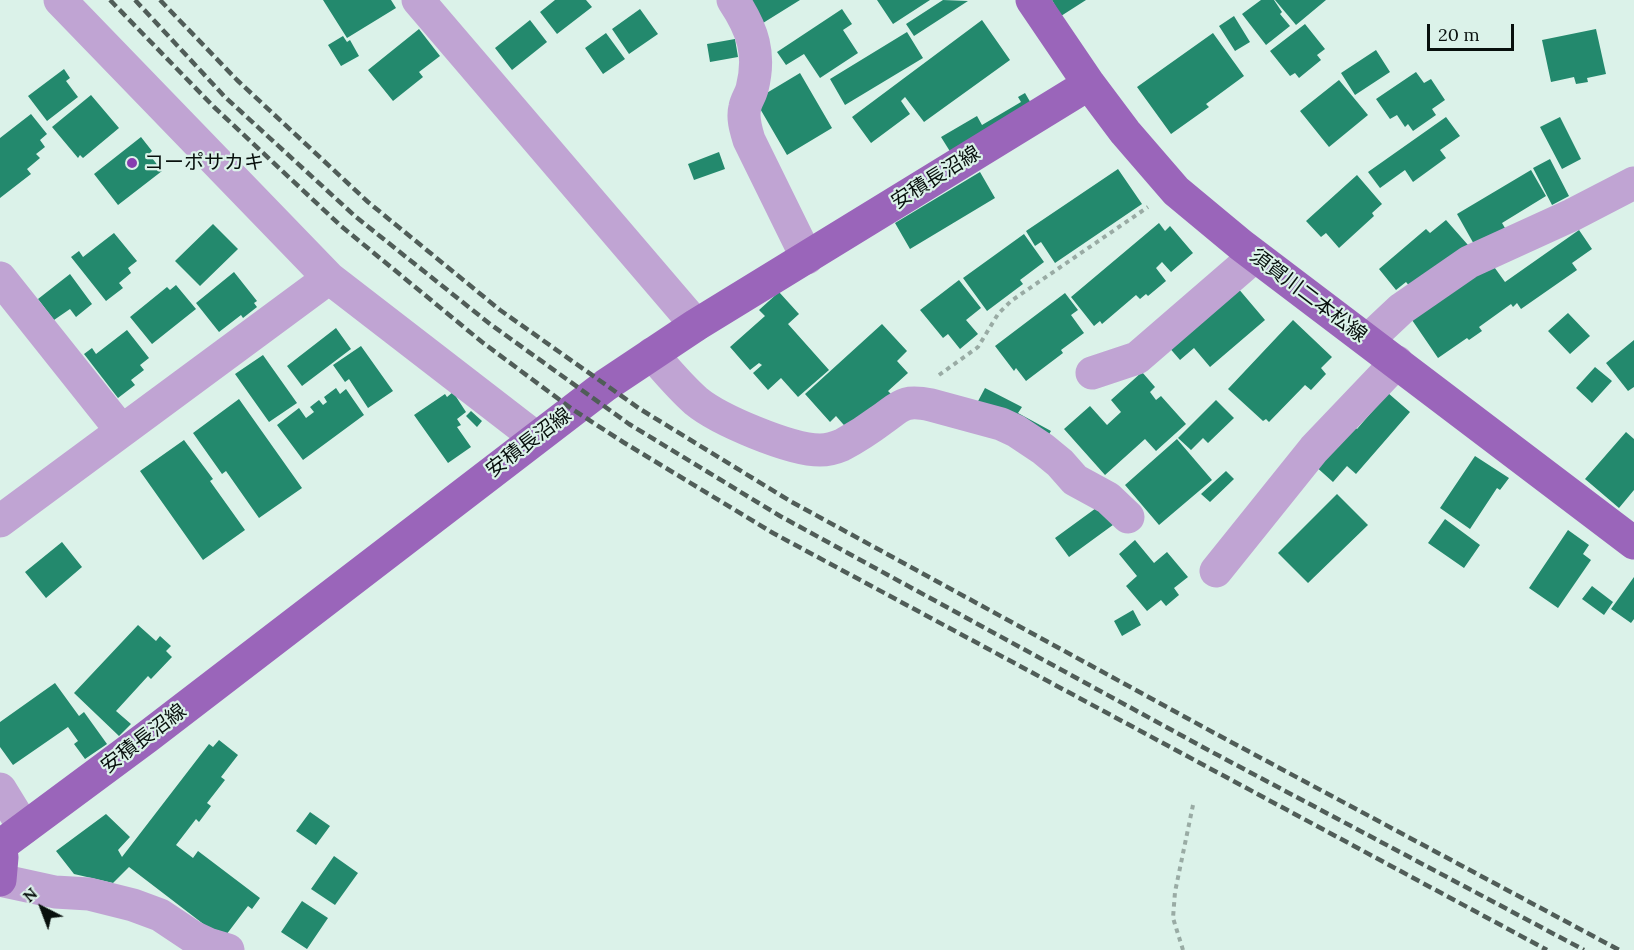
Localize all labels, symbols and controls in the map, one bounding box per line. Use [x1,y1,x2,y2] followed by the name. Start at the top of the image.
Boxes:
[1430,12,1517,50] scale bar
[1438,23,1480,46] text: 20 m
[887,141,985,215] street label: 安積長沼線
[144,151,264,175] place label: コーポサカキ
[125,156,139,170] marker: コーポサカキ
[1245,244,1371,348] street label: 須賀川二本松線
[482,403,576,483] street label: 安積長沼線
[97,699,191,779] street label: 安積長沼線
[12,878,72,938] north arrow
[19,883,41,906] text: N

